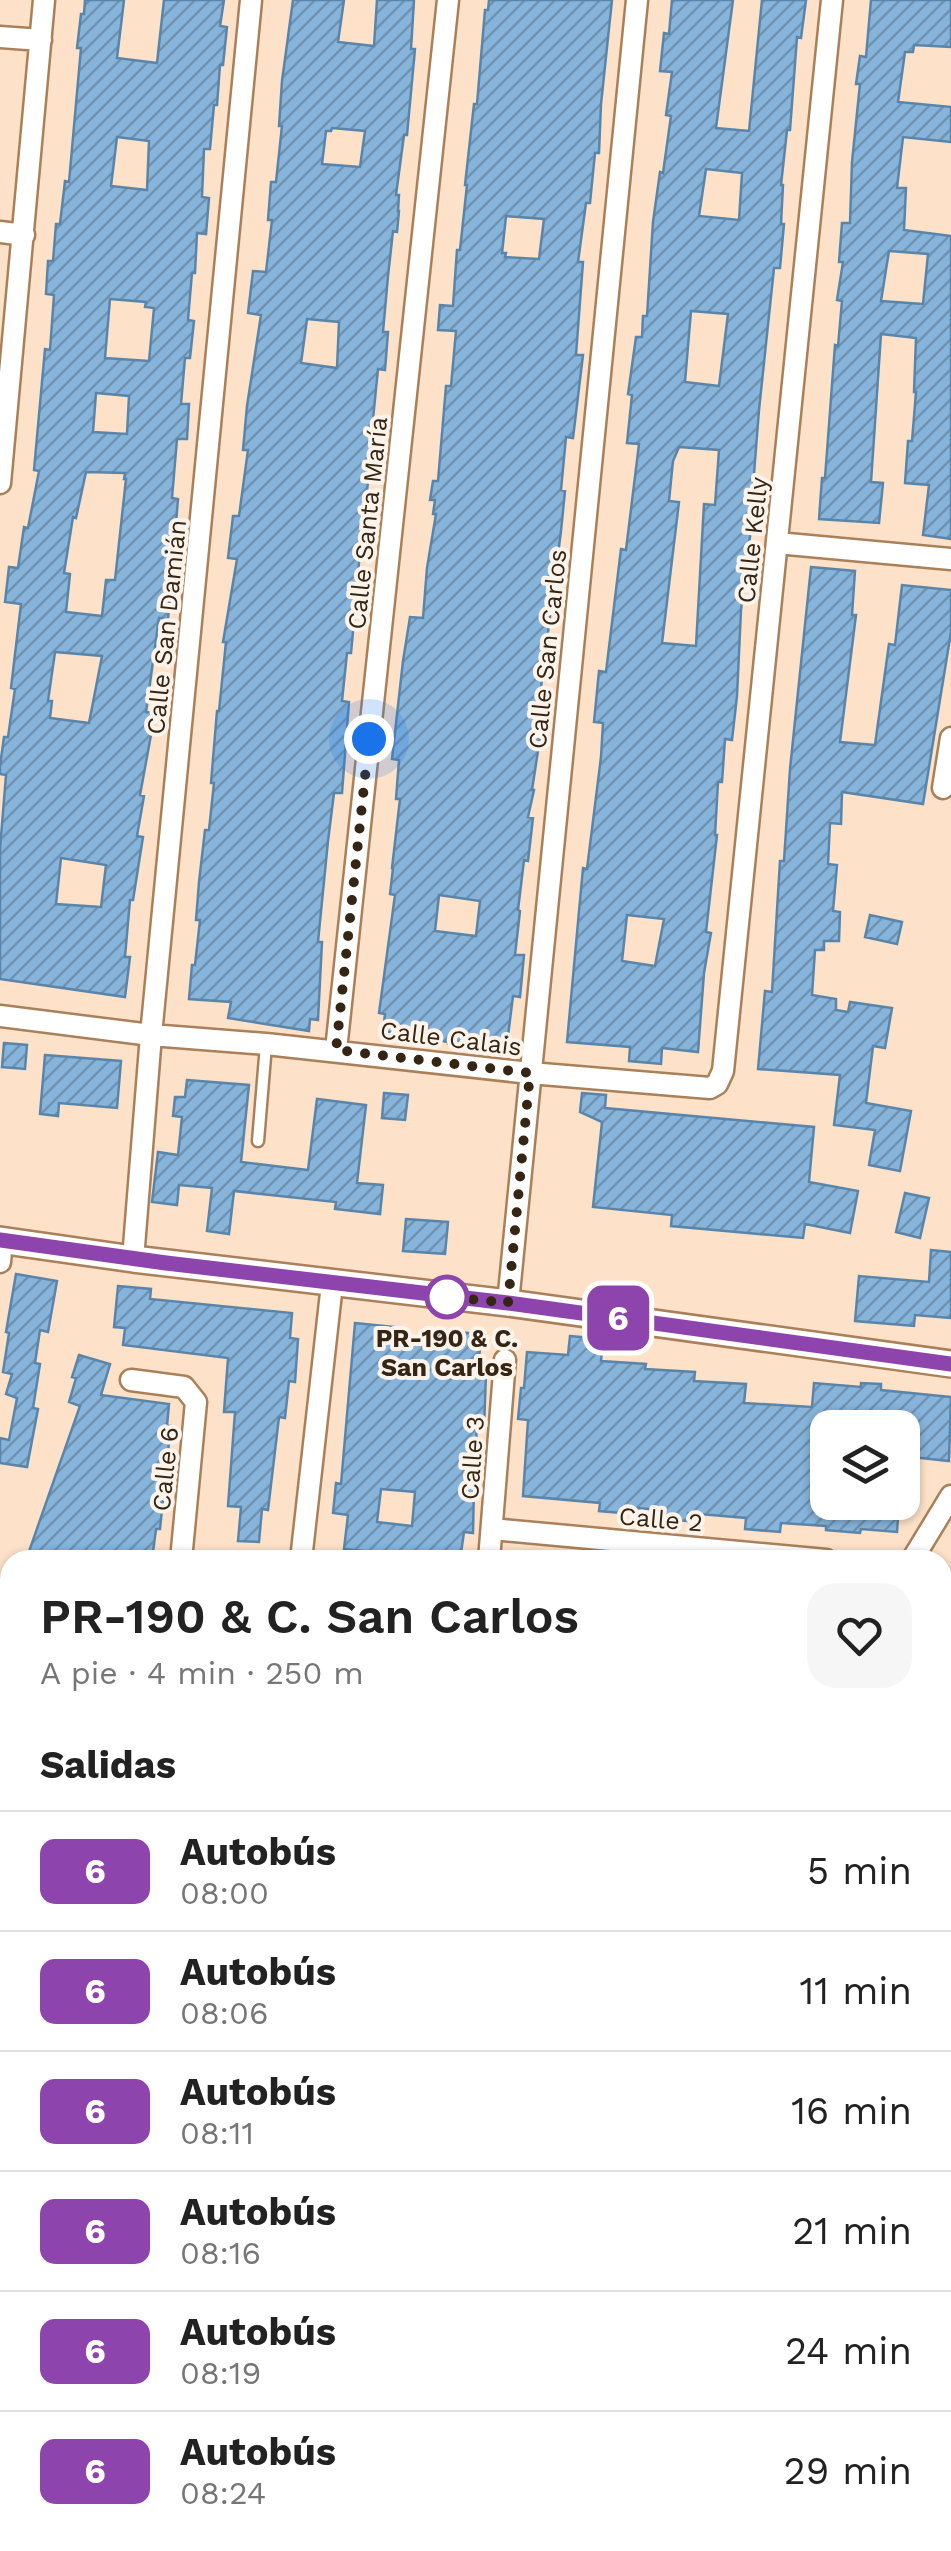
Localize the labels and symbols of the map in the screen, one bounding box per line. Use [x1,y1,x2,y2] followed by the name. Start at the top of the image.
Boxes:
[342,415,393,631] street label: Calle Santa María
[731,475,774,605] street label: Calle Kelly
[141,518,192,736] street label: Calle San Damián
[523,548,572,750] street label: Calle San Carlos
[344,714,394,764] your location
[378,1015,523,1062] street label: Calle Calais
[426,1276,468,1318] marker: PR-190 & C. San Carlos
[586,1286,650,1350] line badge: 6
[376,1324,518,1382] place label: PR-190 & C. San Carlos
[455,1415,490,1501] street label: Calle 3
[147,1425,184,1513] street label: Calle 6
[618,1501,704,1538] street label: Calle 2

